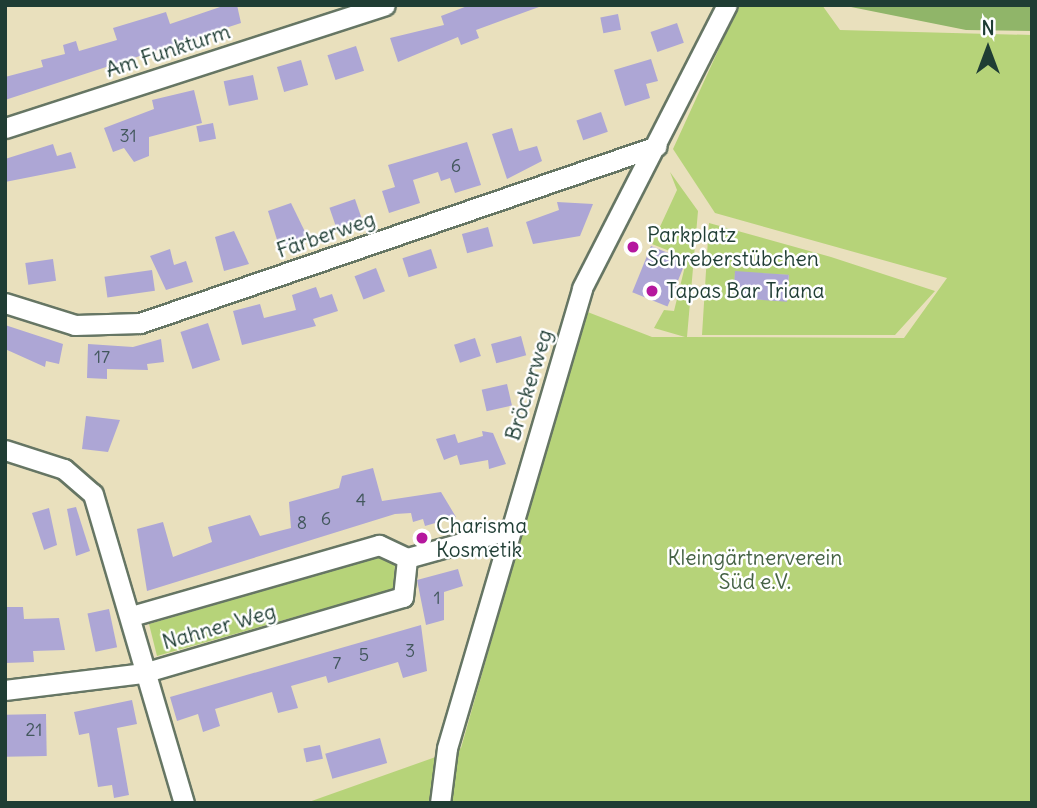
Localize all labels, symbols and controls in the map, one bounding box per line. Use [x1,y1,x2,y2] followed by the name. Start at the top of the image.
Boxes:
[953,14,1023,84] north arrow
[981,16,995,40] text: N
[103,19,233,83] street label: Am Funkturm
[119,125,137,147] house number: 31
[451,155,461,177] house number: 6
[273,206,379,264] street label: Färberweg
[647,222,819,272] place label: Parkplatz Schreberstübchen
[625,239,641,255] marker: Parkplatz Schreberstübchen
[666,278,824,304] place label: Tapas Bar Triana
[644,283,660,299] marker: Tapas Bar Triana
[500,327,558,443] street label: Bröckerweg
[94,346,110,368] house number: 17
[356,489,366,511] house number: 4
[321,508,331,530] house number: 6
[297,512,307,534] house number: 8
[436,513,527,563] place label: Charisma Kosmetik
[414,530,430,546] marker: Charisma Kosmetik
[668,545,842,595] park label: Kleingärtnerverein Süd e.V.
[433,587,441,609] house number: 1
[159,599,279,655] street label: Nahner Weg
[405,640,415,662] house number: 3
[359,644,369,666] house number: 5
[333,652,341,674] house number: 7
[25,719,43,741] house number: 21

